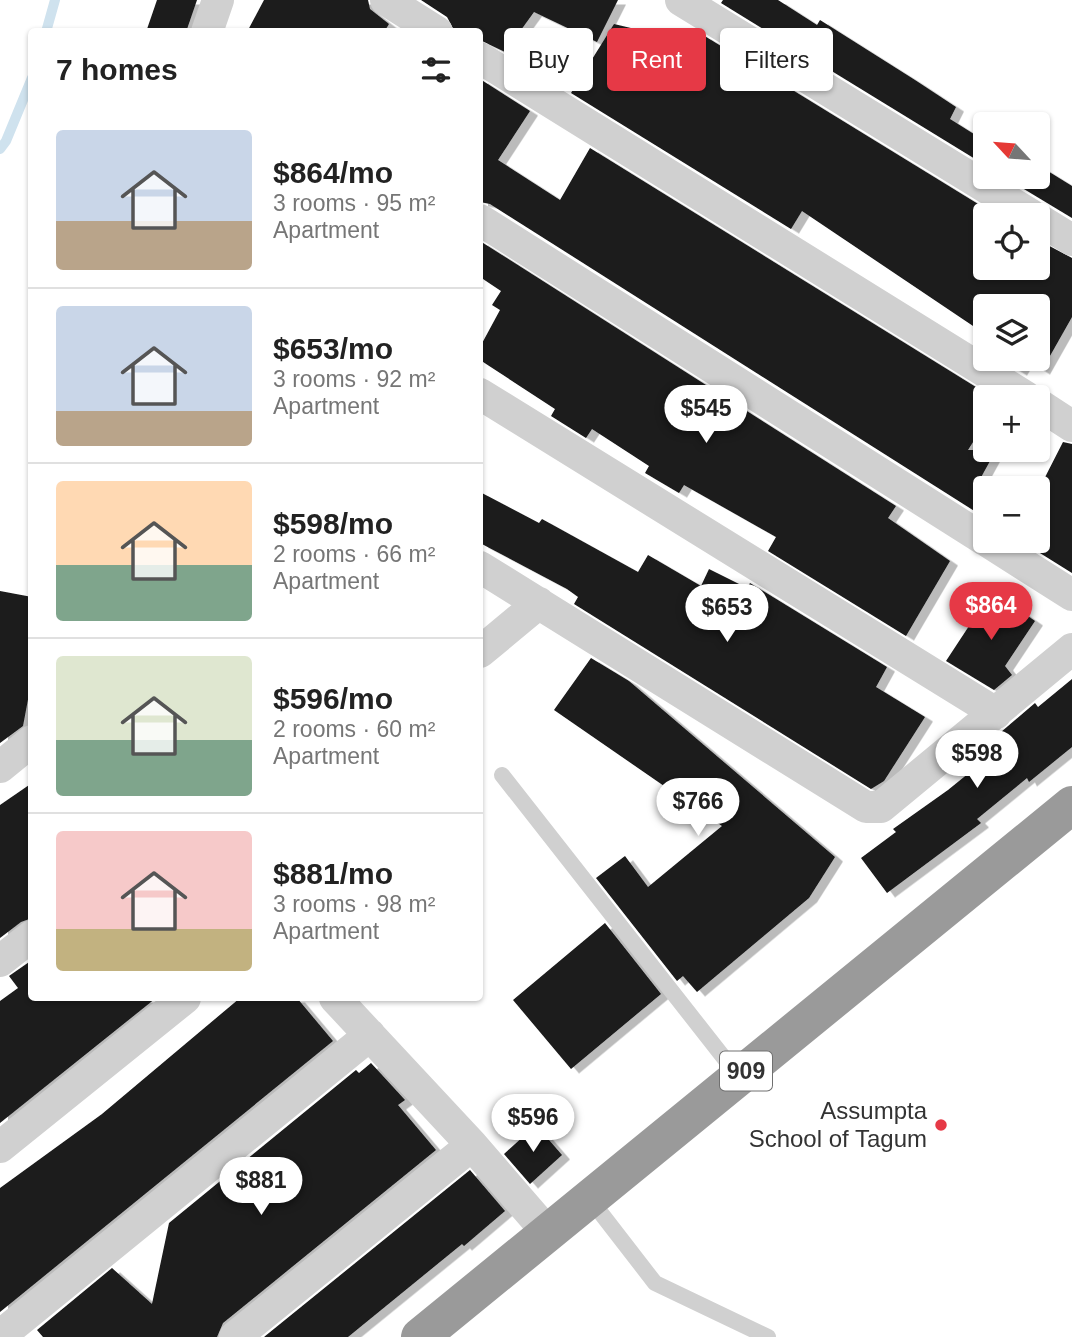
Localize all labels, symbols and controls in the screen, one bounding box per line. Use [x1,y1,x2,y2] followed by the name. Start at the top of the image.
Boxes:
[504,28,593,91] chip: Buy
[607,28,706,91] chip: Rent
[720,28,833,91] chip: Filters
[417,51,455,89] icon: filters
[56,53,178,86] text: 7 homes
[973,112,1050,189] north arrow
[973,112,1050,553] map controls
[273,156,393,189] text: $864/mo
[112,158,196,242] icon: home
[273,190,435,216] text: 3 rooms · 95 m²
[973,203,1050,280] button: locate
[273,217,379,243] text: Apartment
[973,294,1050,371] button: layers
[273,332,393,365] text: $653/mo
[112,334,196,418] icon: home
[273,366,435,392] text: 3 rooms · 92 m²
[973,385,1050,462] button: +
[665,386,747,445] pin: $545
[273,393,379,419] text: Apartment
[680,395,732,421] text: $545
[973,476,1050,553] button: −
[273,507,393,540] text: $598/mo
[112,509,196,593] icon: home
[273,541,435,567] text: 2 rooms · 66 m²
[273,568,379,594] text: Apartment
[950,582,1032,642] pin: $864
[686,584,768,644] pin: $653
[965,592,1017,618] text: $864
[701,594,753,620] text: $653
[273,682,393,715] text: $596/mo
[112,684,196,768] icon: home
[273,716,435,742] text: 2 rooms · 60 m²
[936,730,1018,790] pin: $598
[951,740,1003,766] text: $598
[273,743,379,769] text: Apartment
[657,778,739,838] pin: $766
[672,788,724,814] text: $766
[273,857,393,890] text: $881/mo
[112,859,196,943] icon: home
[273,891,435,917] text: 3 rooms · 98 m²
[273,918,379,944] text: Apartment
[720,1052,772,1090] road number: 909
[492,1094,574,1154] pin: $596
[749,1097,928,1152] place label: Assumpta School of Tagum
[507,1104,559,1130] text: $596
[933,1117,949,1133] marker: Assumpta School of Tagum
[220,1158,302,1217] pin: $881
[235,1167,287,1193] text: $881

